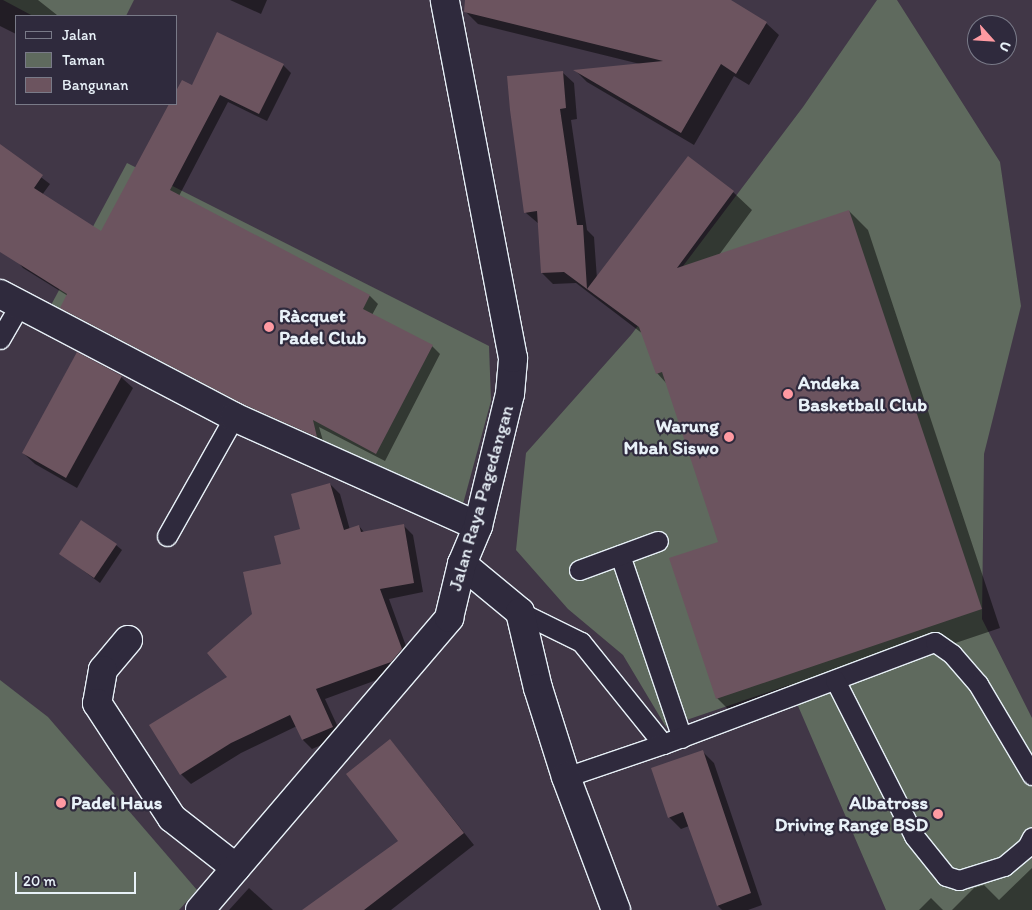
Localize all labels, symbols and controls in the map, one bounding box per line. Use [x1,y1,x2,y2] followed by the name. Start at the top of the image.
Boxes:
[15,15,178,105] legend
[967,15,1017,65] north arrow
[62,26,96,44] text: Jalan
[995,38,1015,54] text: U
[62,51,105,69] text: Taman
[62,76,129,94] text: Bangunan
[279,305,366,349] place label: Ràcquet Padel Club
[263,321,275,333] marker: Ràcquet Padel Club
[798,372,927,416] place label: Andeka Basketball Club
[782,388,794,400] marker: Andeka Basketball Club
[444,403,518,593] street label: Jalan Raya Pagedangan
[624,415,719,459] place label: Warung Mbah Siswo
[723,431,735,443] marker: Warung Mbah Siswo
[71,792,162,814] place label: Padel Haus
[774,792,928,836] place label: Albatross Driving Range BSD
[55,797,67,809] marker: Padel Haus
[932,808,944,820] marker: Albatross Driving Range BSD
[18,862,139,894] scale bar
[23,872,56,890] text: 20 m

